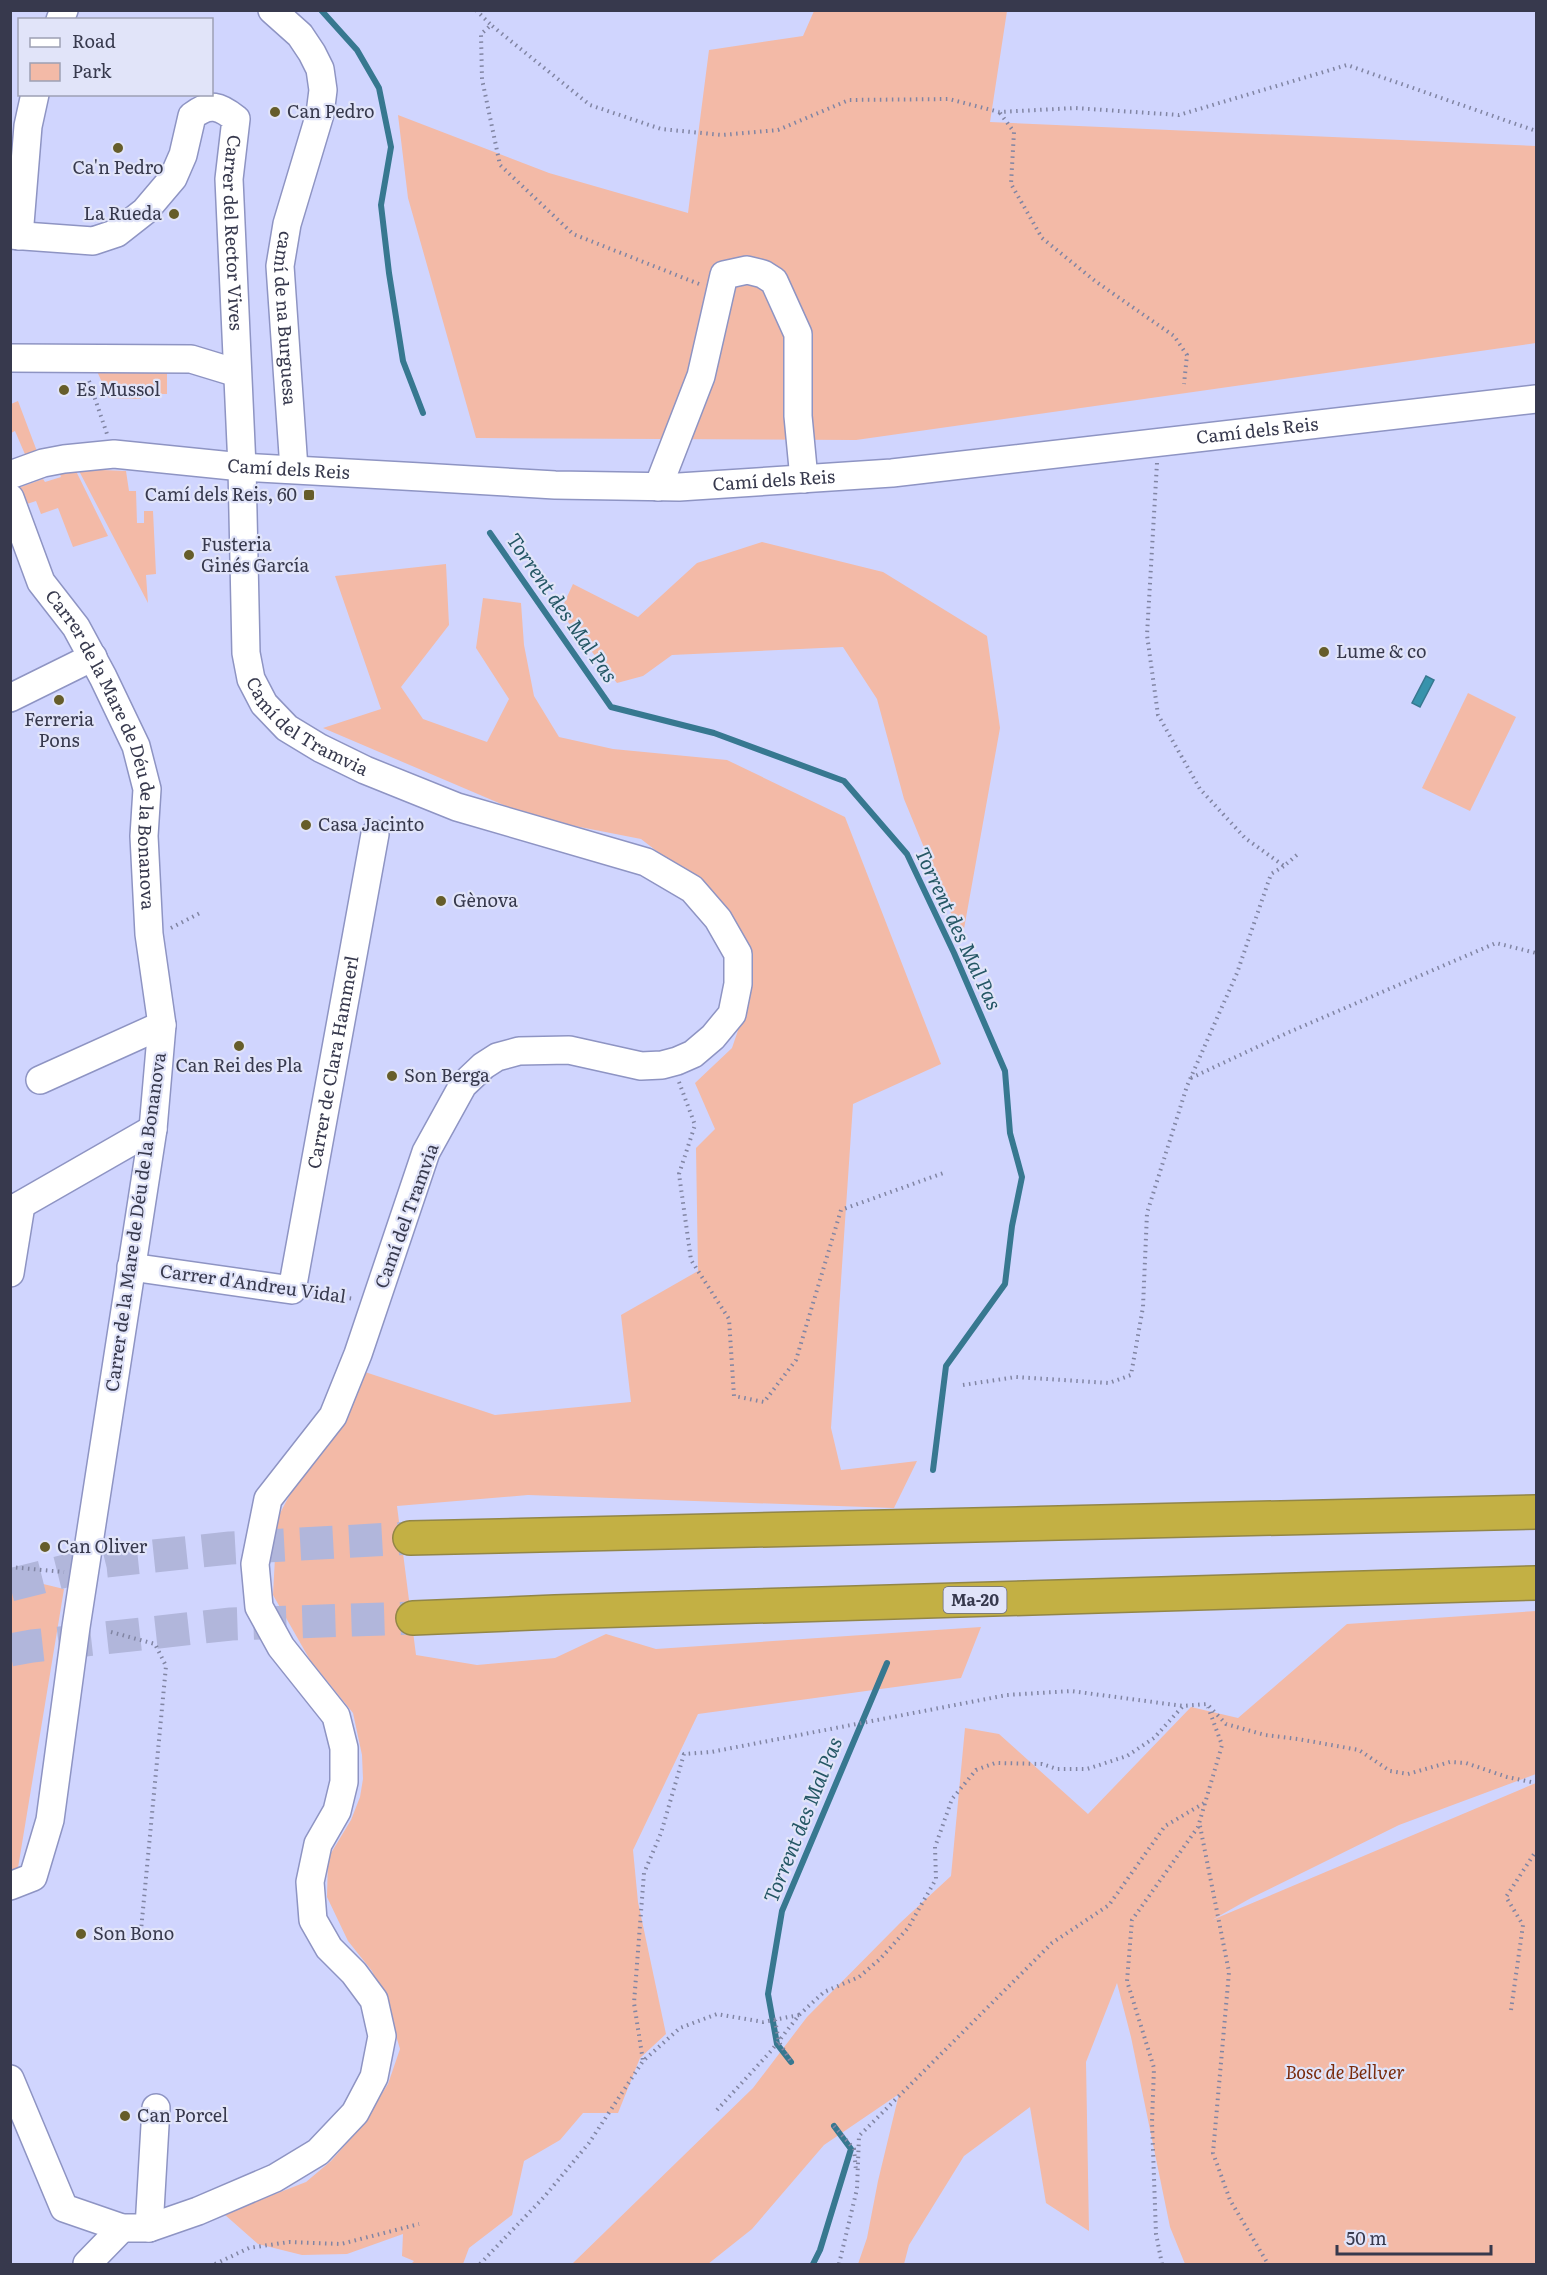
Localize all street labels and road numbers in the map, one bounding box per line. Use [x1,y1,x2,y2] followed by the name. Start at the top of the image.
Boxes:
[217,133,251,331] street label: Carrer del Rector Vives
[268,229,305,406] street label: camí de na Burguesa
[1195,409,1320,450] street label: Camí dels Reis
[226,451,351,485] street label: Camí dels Reis
[712,462,836,497] street label: Camí dels Reis
[40,583,163,911] street label: Carrer de la Mare de Déu de la Bonanova
[240,672,374,782] street label: Camí del Tramvia
[299,953,365,1171] street label: Carrer de Clara Hammerl
[97,1050,172,1393] street label: Carrer de la Mare de Déu de la Bonanova
[367,1139,444,1292] street label: Camí del Tramvia
[158,1256,348,1309] street label: Carrer d'Andreu Vidal
[944,1587,1006,1613] road number: Ma-20

